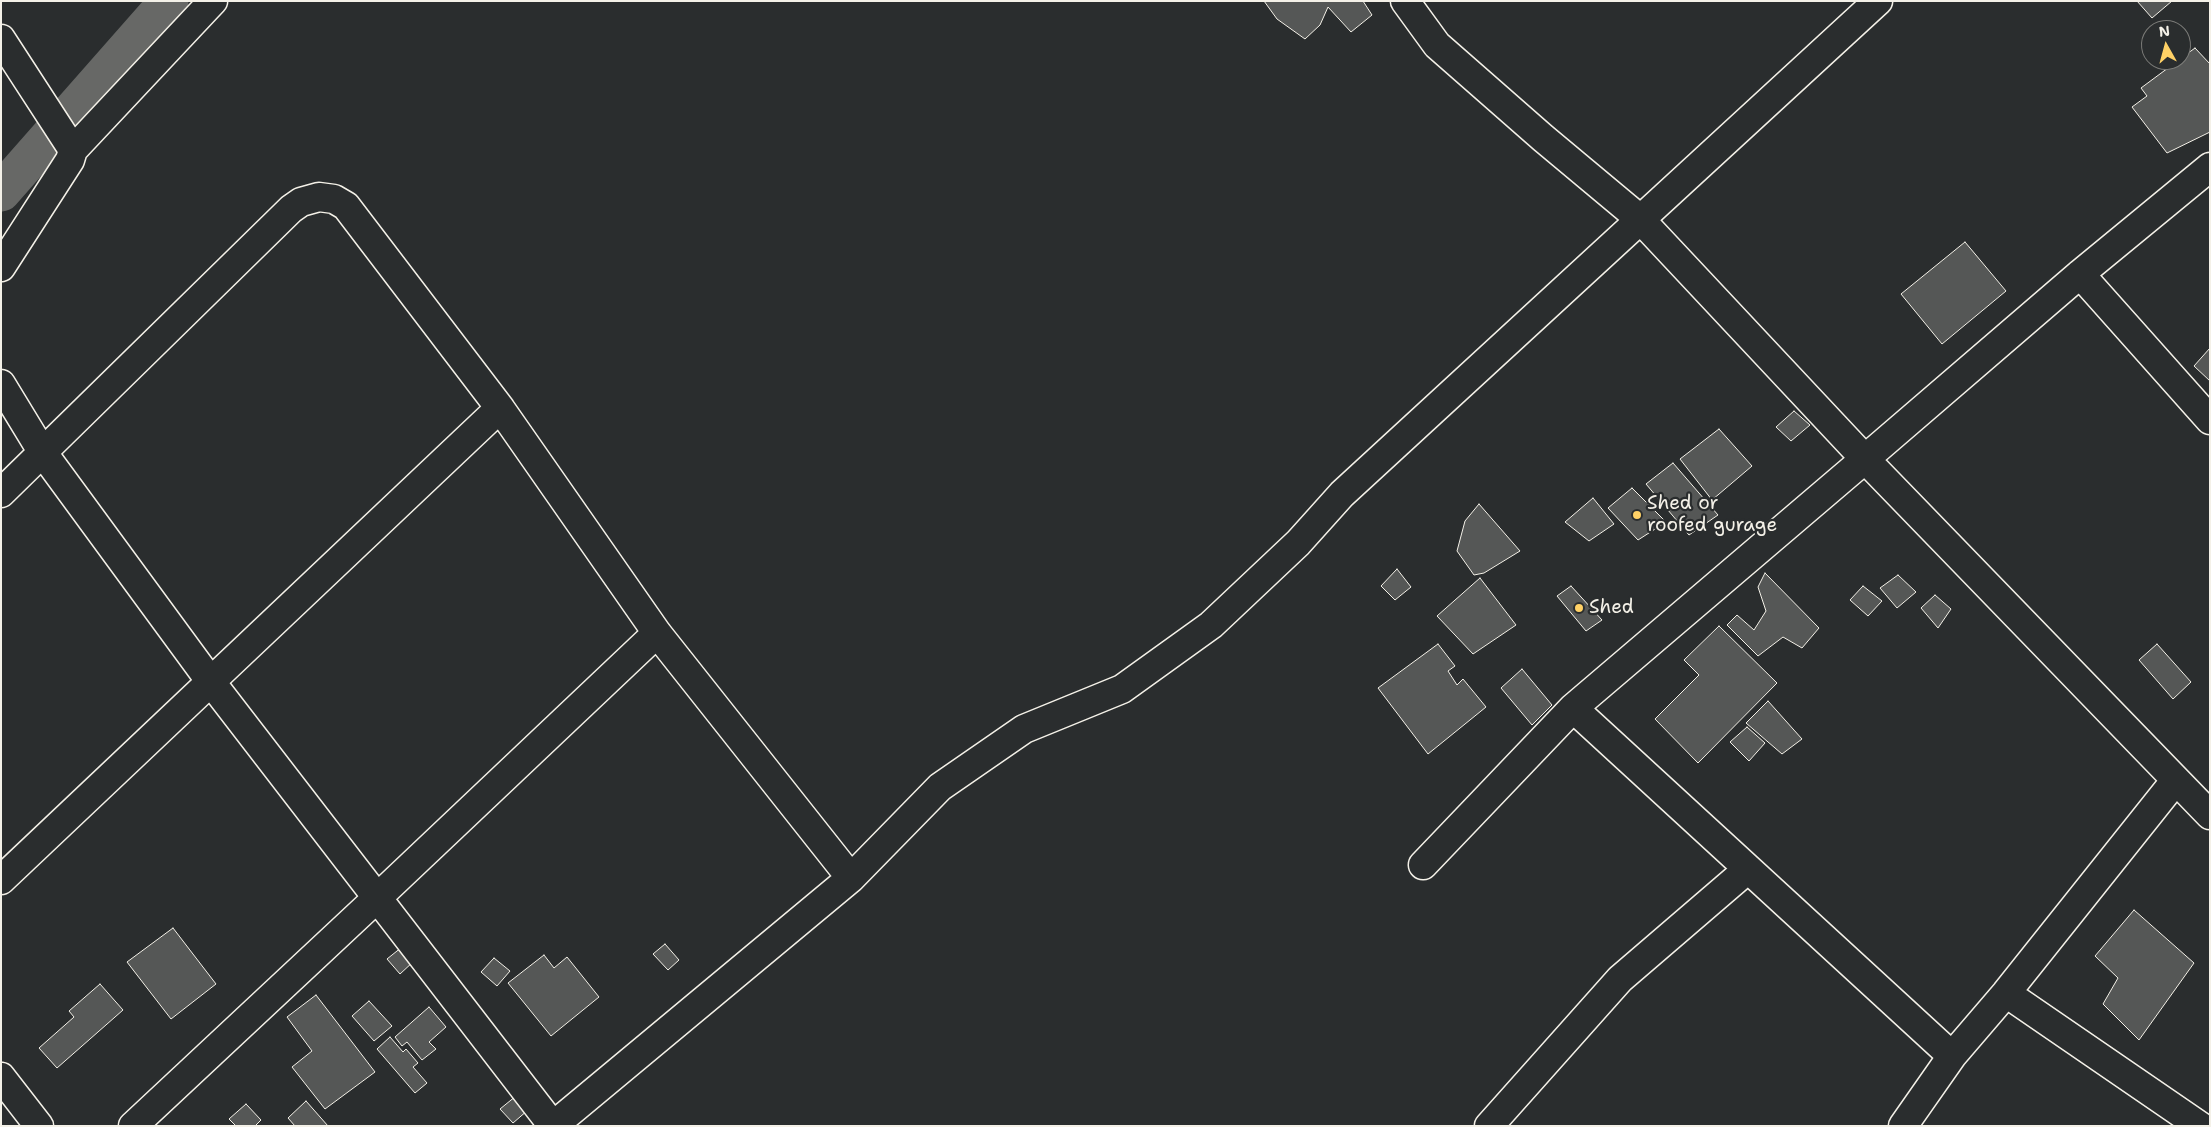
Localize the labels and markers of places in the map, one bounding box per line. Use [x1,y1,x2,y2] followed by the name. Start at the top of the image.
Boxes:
[1647,493,1777,537] place label: Shed or roofed gurage
[1631,509,1643,521] marker: Shed or roofed gurage
[1589,597,1634,619] place label: Shed
[1573,602,1585,614] marker: Shed

